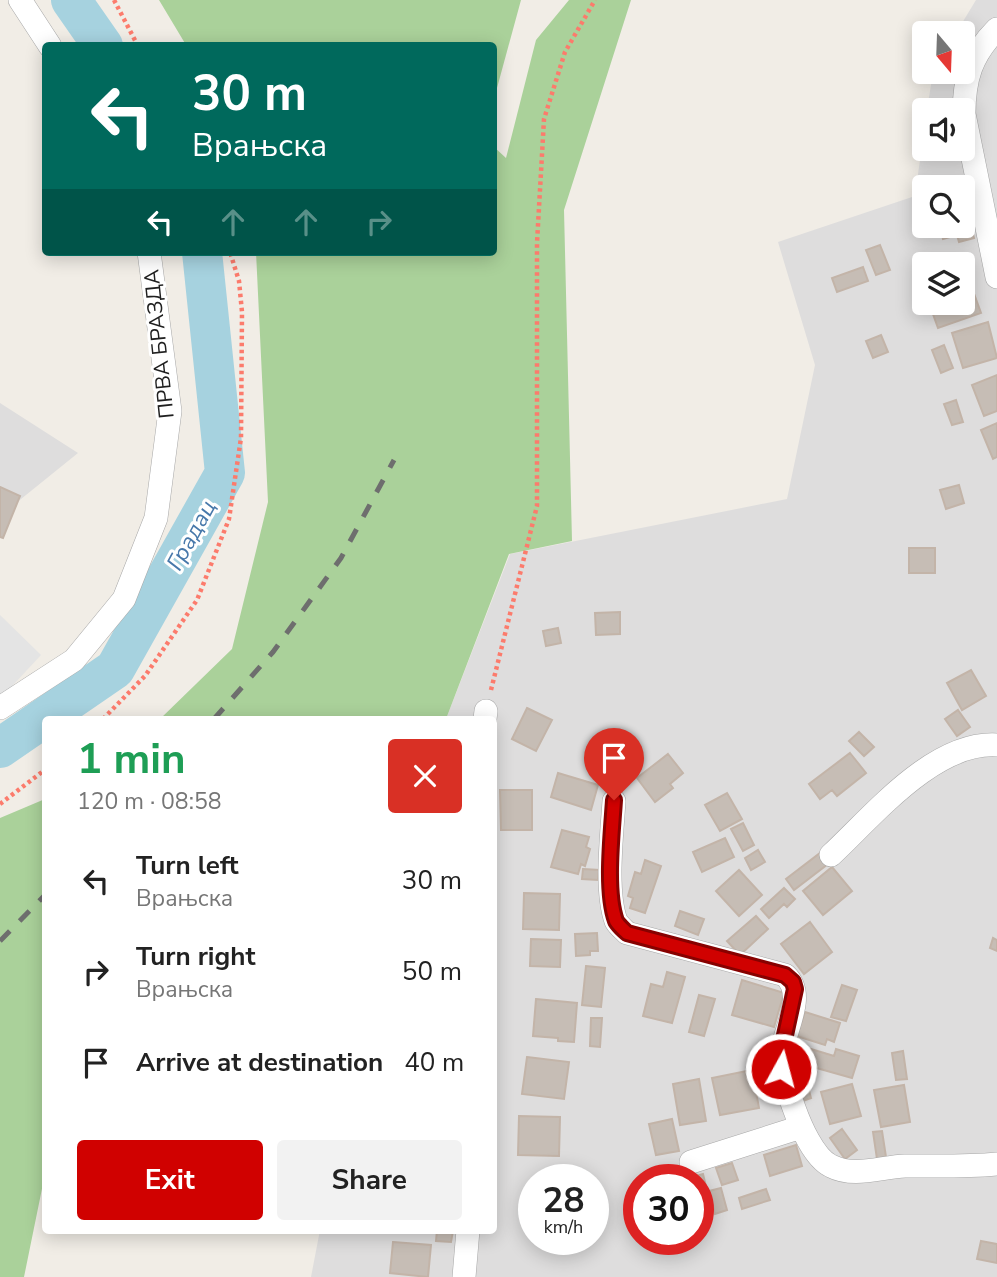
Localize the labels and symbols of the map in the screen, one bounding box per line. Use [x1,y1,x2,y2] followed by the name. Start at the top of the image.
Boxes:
[912,21,975,84] north arrow
[137,268,181,420] street label: ПРВА БРАЗДА
[159,494,224,576] water label: Градац
[584,728,644,800] pin
[744,1032,818,1106] position arrow
[623,1164,714,1255] speed limit sign: 30

